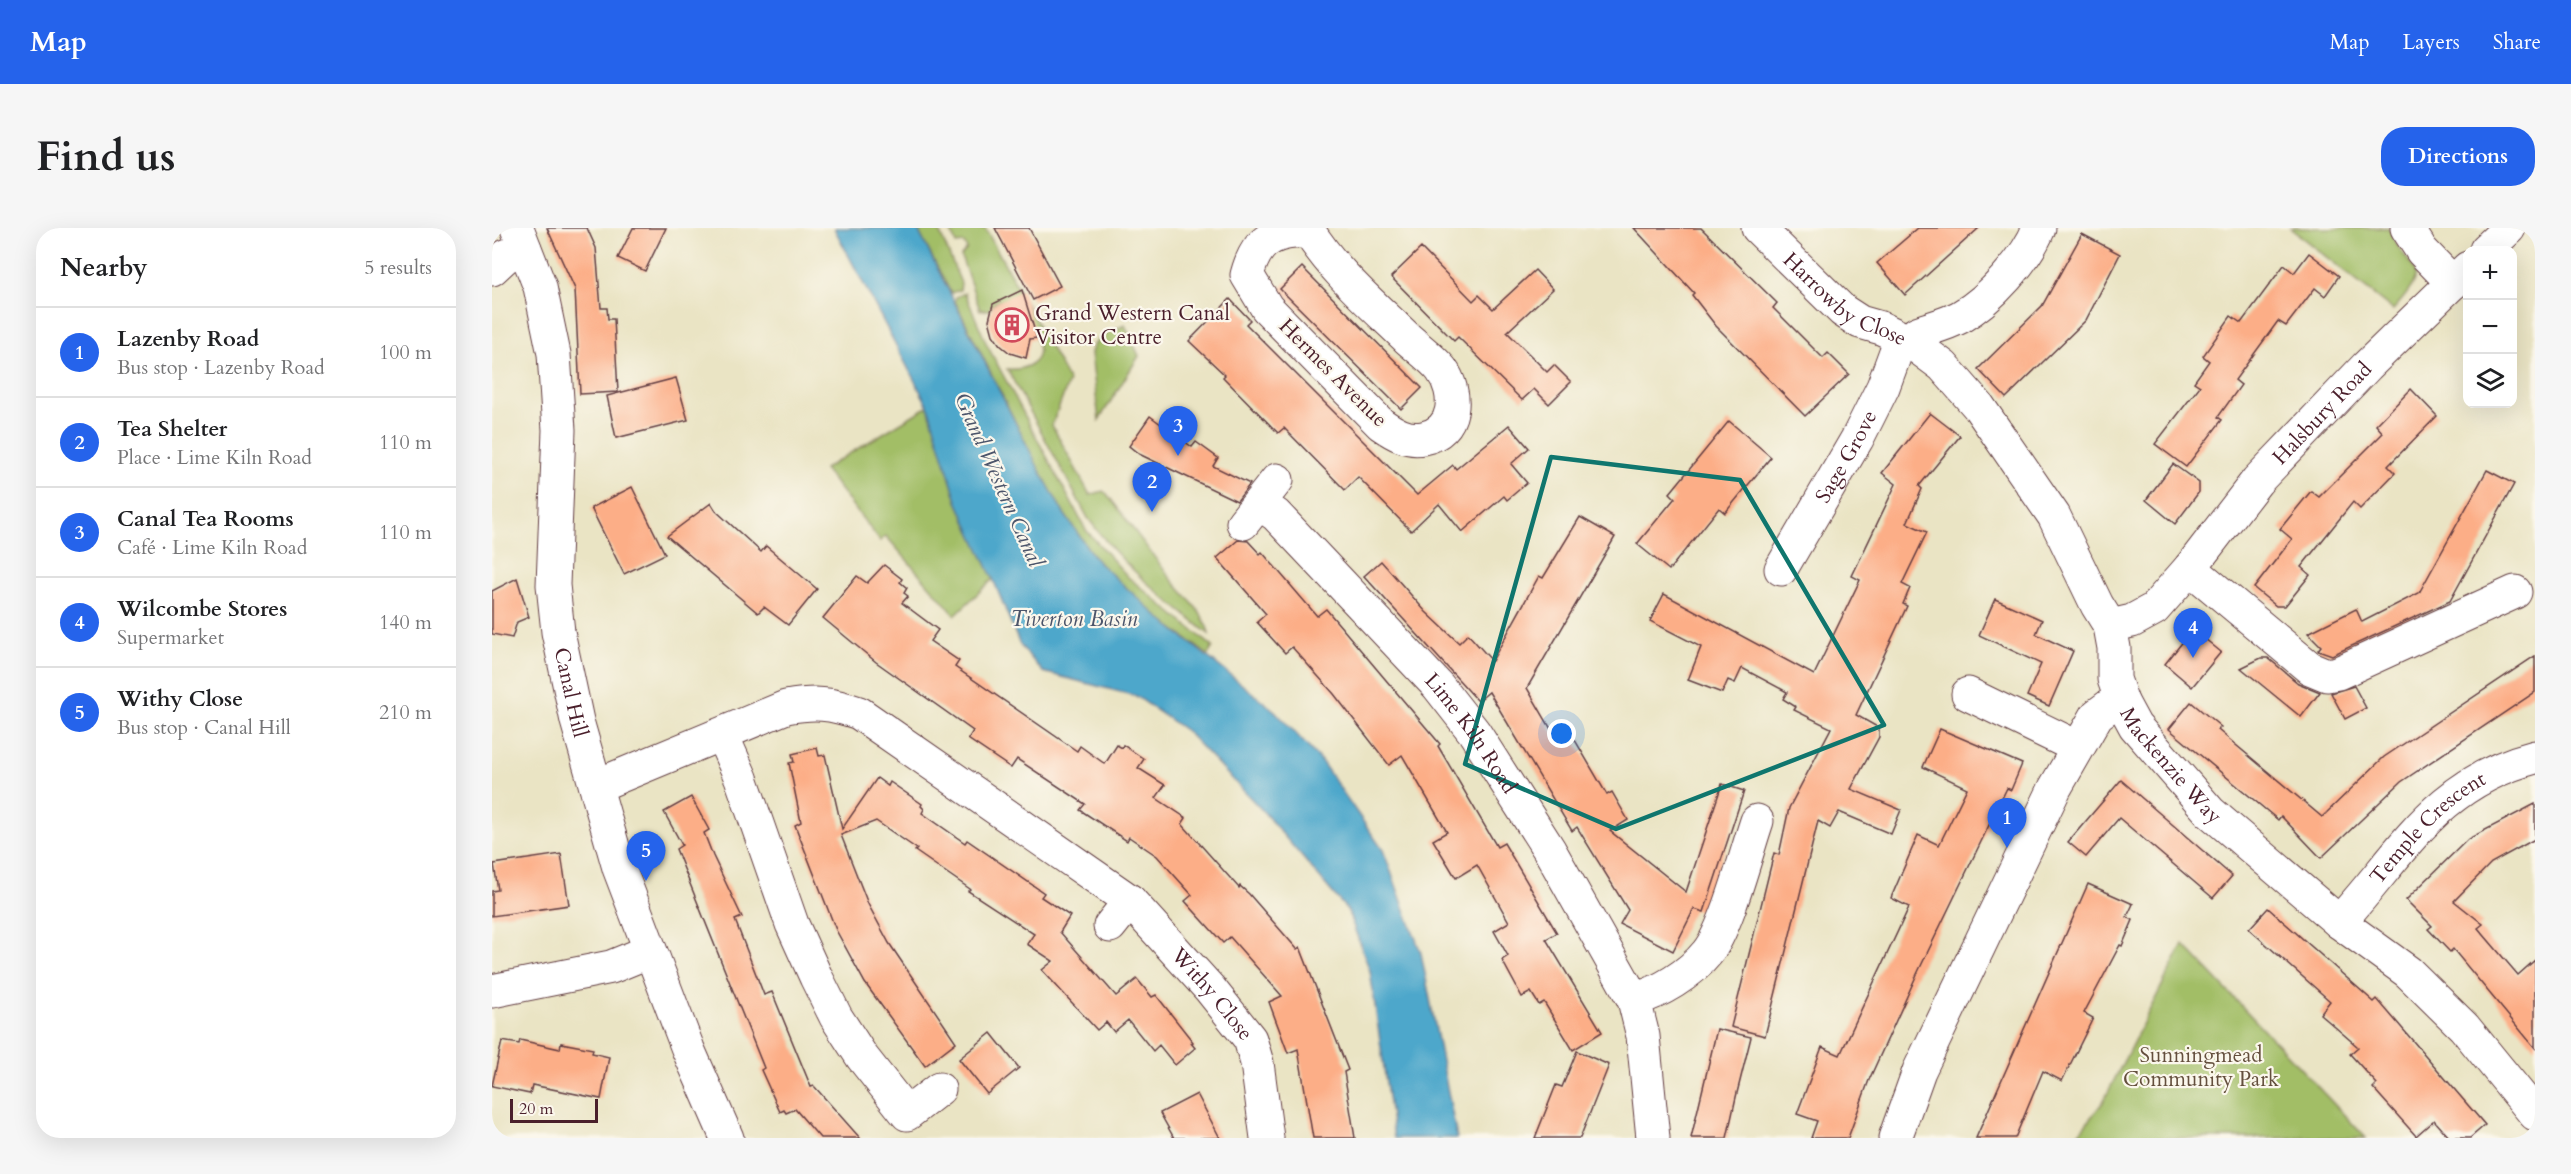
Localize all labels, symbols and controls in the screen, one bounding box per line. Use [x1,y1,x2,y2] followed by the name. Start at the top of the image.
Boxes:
[30,23,87,61] text: Map
[2330,28,2370,57] text: Map
[2403,28,2460,57] text: Layers
[2493,28,2541,57] text: Share
[2381,127,2535,186] button: Directions
[36,128,176,185] text: Find us
[1777,246,1912,353] street label: Harrowby Close
[2463,246,2517,408] map controls
[2463,246,2517,300] button: +
[60,250,148,285] text: Nearby
[364,254,432,281] text: 5 results
[1035,299,1230,352] place label: Grand Western Canal Visitor Centre
[2463,300,2517,354] button: −
[994,307,1030,343] building icon: Grand Western Canal Visitor Centre
[1272,312,1394,434] street label: Hermes Avenue
[117,324,259,354] text: Lazenby Road
[74,339,85,366] text: 1
[379,339,432,366] text: 100 m
[117,354,325,381] text: Bus stop · Lazenby Road
[2463,354,2517,408] button: layers
[2266,355,2378,471] street label: Halsbury Road
[947,388,1051,573] water label: Grand Western Canal
[1808,405,1884,508] street label: Sage Grove
[1158,406,1198,456] pin: 3
[117,414,227,444] text: Tea Shelter
[74,429,85,456] text: 2
[379,429,432,456] text: 110 m
[117,444,312,471] text: Place · Lime Kiln Road
[1132,462,1172,512] pin: 2
[117,504,294,534] text: Canal Tea Rooms
[74,519,85,546] text: 3
[379,519,432,546] text: 110 m
[117,534,307,561] text: Café · Lime Kiln Road
[117,594,287,624] text: Wilcombe Stores
[1011,604,1138,634] water label: Tiverton Basin
[2174,608,2212,658] pin: 4
[74,609,85,636] text: 4
[379,609,432,636] text: 140 m
[117,624,224,651] text: Supermarket
[547,645,595,741] street label: Canal Hill
[1418,666,1524,799] street label: Lime Kiln Road
[117,684,243,714] text: Withy Close
[74,699,85,726] text: 5
[379,699,432,726] text: 210 m
[2113,702,2228,830] street label: Mackenzie Way
[117,714,291,741] text: Bus stop · Canal Hill
[1547,719,1576,748] your location
[2363,764,2491,890] street label: Temple Crescent
[1988,798,2026,848] pin: 1
[626,832,666,881] pin: 5
[1164,940,1260,1046] street label: Withy Close
[2123,1041,2280,1094] park label: Sunningmead Community Park
[510,1096,598,1124] scale bar
[519,1098,553,1120] text: 20 m

